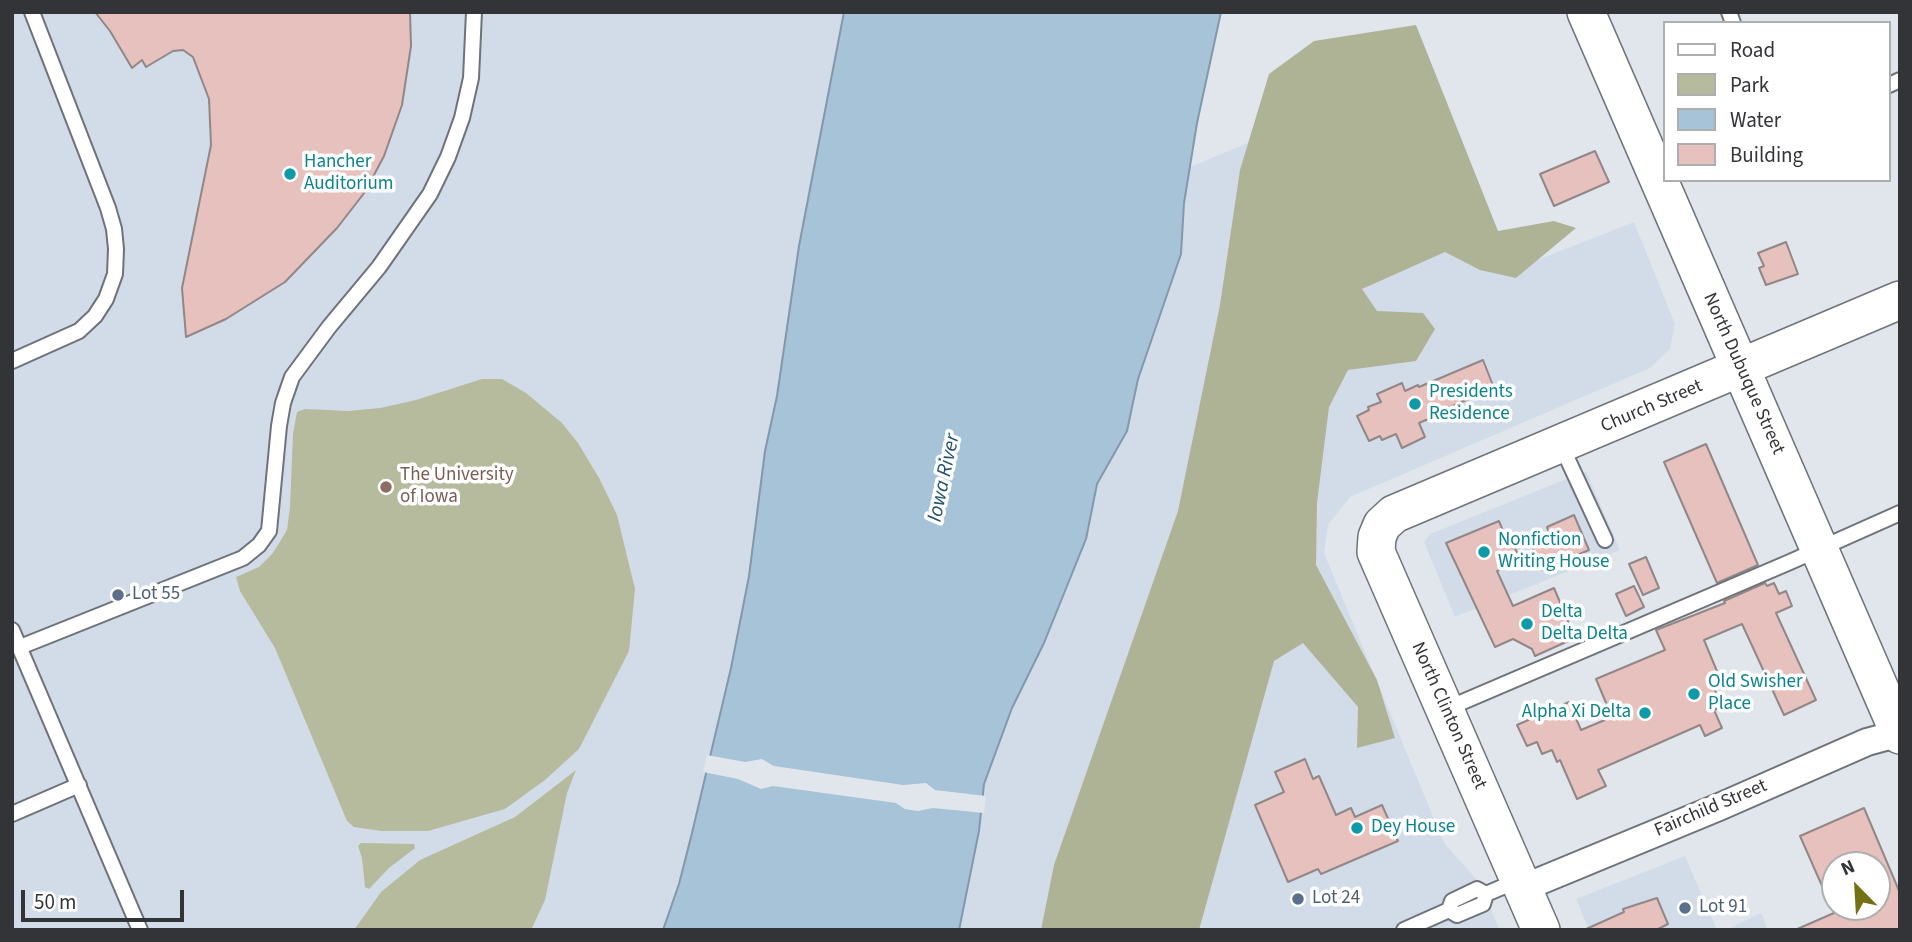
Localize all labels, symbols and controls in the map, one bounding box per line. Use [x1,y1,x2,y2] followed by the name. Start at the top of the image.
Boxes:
[1664,21,1891,182] legend
[1730,35,1775,65] text: Road
[1730,70,1769,100] text: Park
[1730,105,1781,135] text: Water
[1730,140,1803,170] text: Building
[304,152,394,196] place label: Hancher Auditorium
[282,166,298,182] marker: Hancher Auditorium
[1697,290,1789,458] street label: North Dubuque Street
[1598,375,1706,439] street label: Church Street
[1429,382,1513,426] place label: Presidents Residence
[1407,396,1423,412] marker: Presidents Residence
[923,432,967,524] water label: Iowa River
[400,465,514,509] place label: The University of Iowa
[378,479,394,495] marker: The University of Iowa
[1498,530,1609,574] place label: Nonfiction Writing House
[1476,544,1492,560] marker: Nonfiction Writing House
[132,584,180,606] place label: Lot 55
[110,587,126,603] marker: Lot 55
[1541,602,1628,646] place label: Delta Delta Delta
[1519,616,1535,632] marker: Delta Delta Delta
[1405,639,1491,793] street label: North Clinton Street
[1708,672,1803,716] place label: Old Swisher Place
[1686,686,1702,702] marker: Old Swisher Place
[1522,702,1631,724] place label: Alpha Xi Delta
[1637,705,1653,721] marker: Alpha Xi Delta
[1651,775,1771,843] street label: Fairchild Street
[1371,817,1455,839] place label: Dey House
[1349,820,1365,836] marker: Dey House
[1821,851,1891,921] north arrow
[1837,853,1859,883] text: N
[24,876,187,920] scale bar
[34,887,76,917] text: 50 m
[1312,888,1360,910] place label: Lot 24
[1290,891,1306,907] marker: Lot 24
[1699,897,1747,919] place label: Lot 91
[1677,900,1693,916] marker: Lot 91

